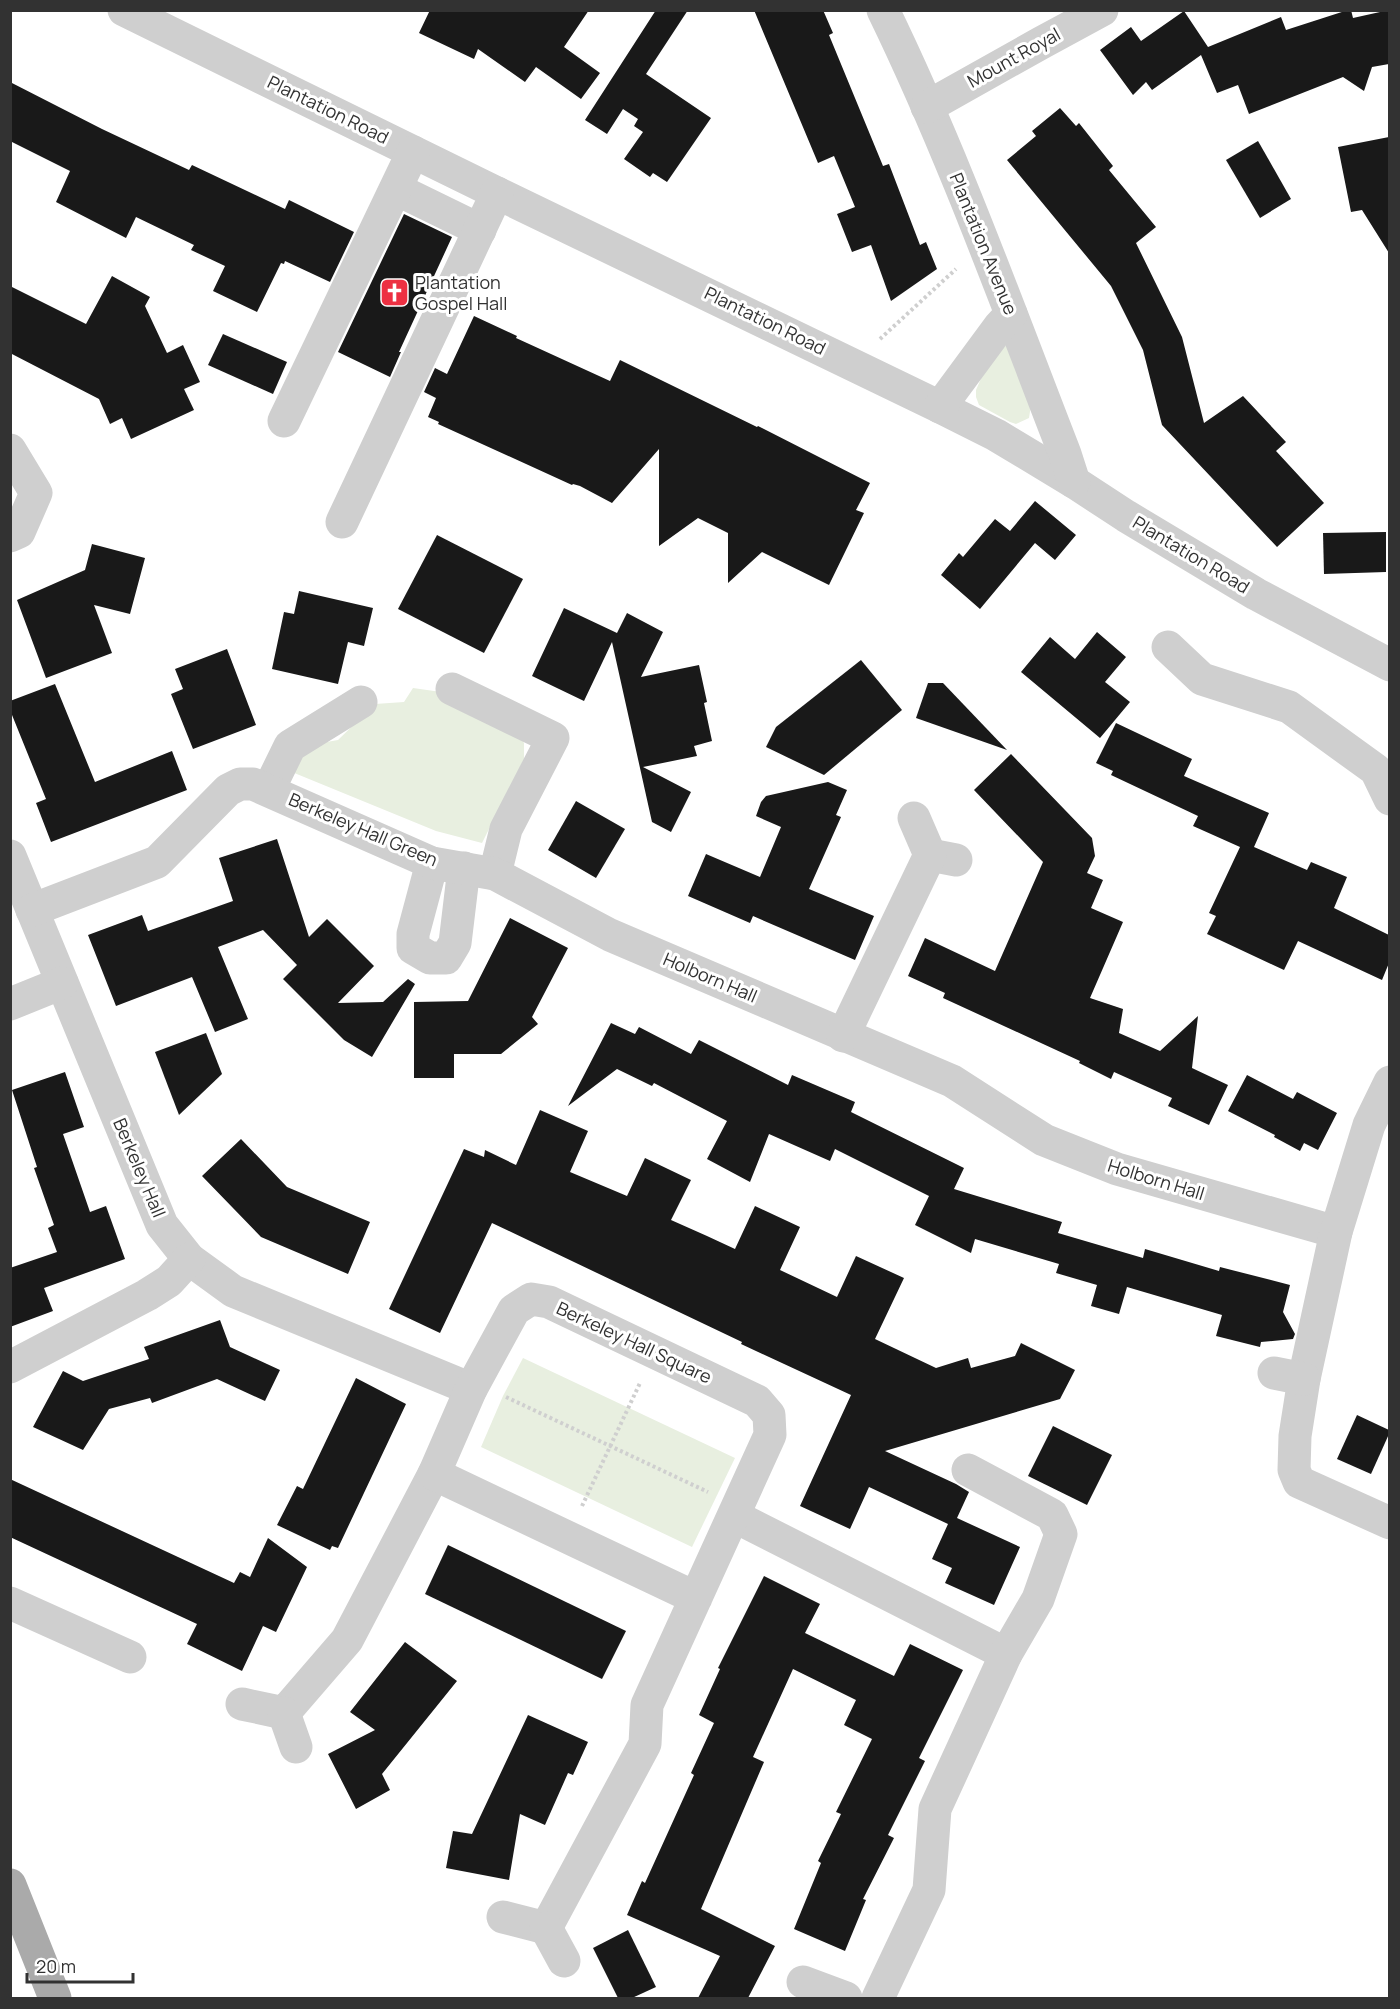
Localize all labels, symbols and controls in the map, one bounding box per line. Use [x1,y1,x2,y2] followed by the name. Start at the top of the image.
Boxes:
[963,22,1064,93] street label: Mount Royal
[264,69,393,149] street label: Plantation Road
[945,169,1023,318] street label: Plantation Avenue
[415,270,507,315] place label: Plantation Gospel Hall
[378,277,410,309] church icon: Plantation Gospel Hall
[701,280,830,360] street label: Plantation Road
[1129,510,1254,598] street label: Plantation Road
[285,787,442,871] street label: Berkeley Hall Green
[660,946,761,1008] street label: Holborn Hall
[108,1114,172,1221] street label: Berkeley Hall
[1105,1153,1208,1205] street label: Holborn Hall
[553,1296,716,1389] street label: Berkeley Hall Square
[27,1946,134,1984] scale bar
[36,1954,76,1978] text: 20 m

